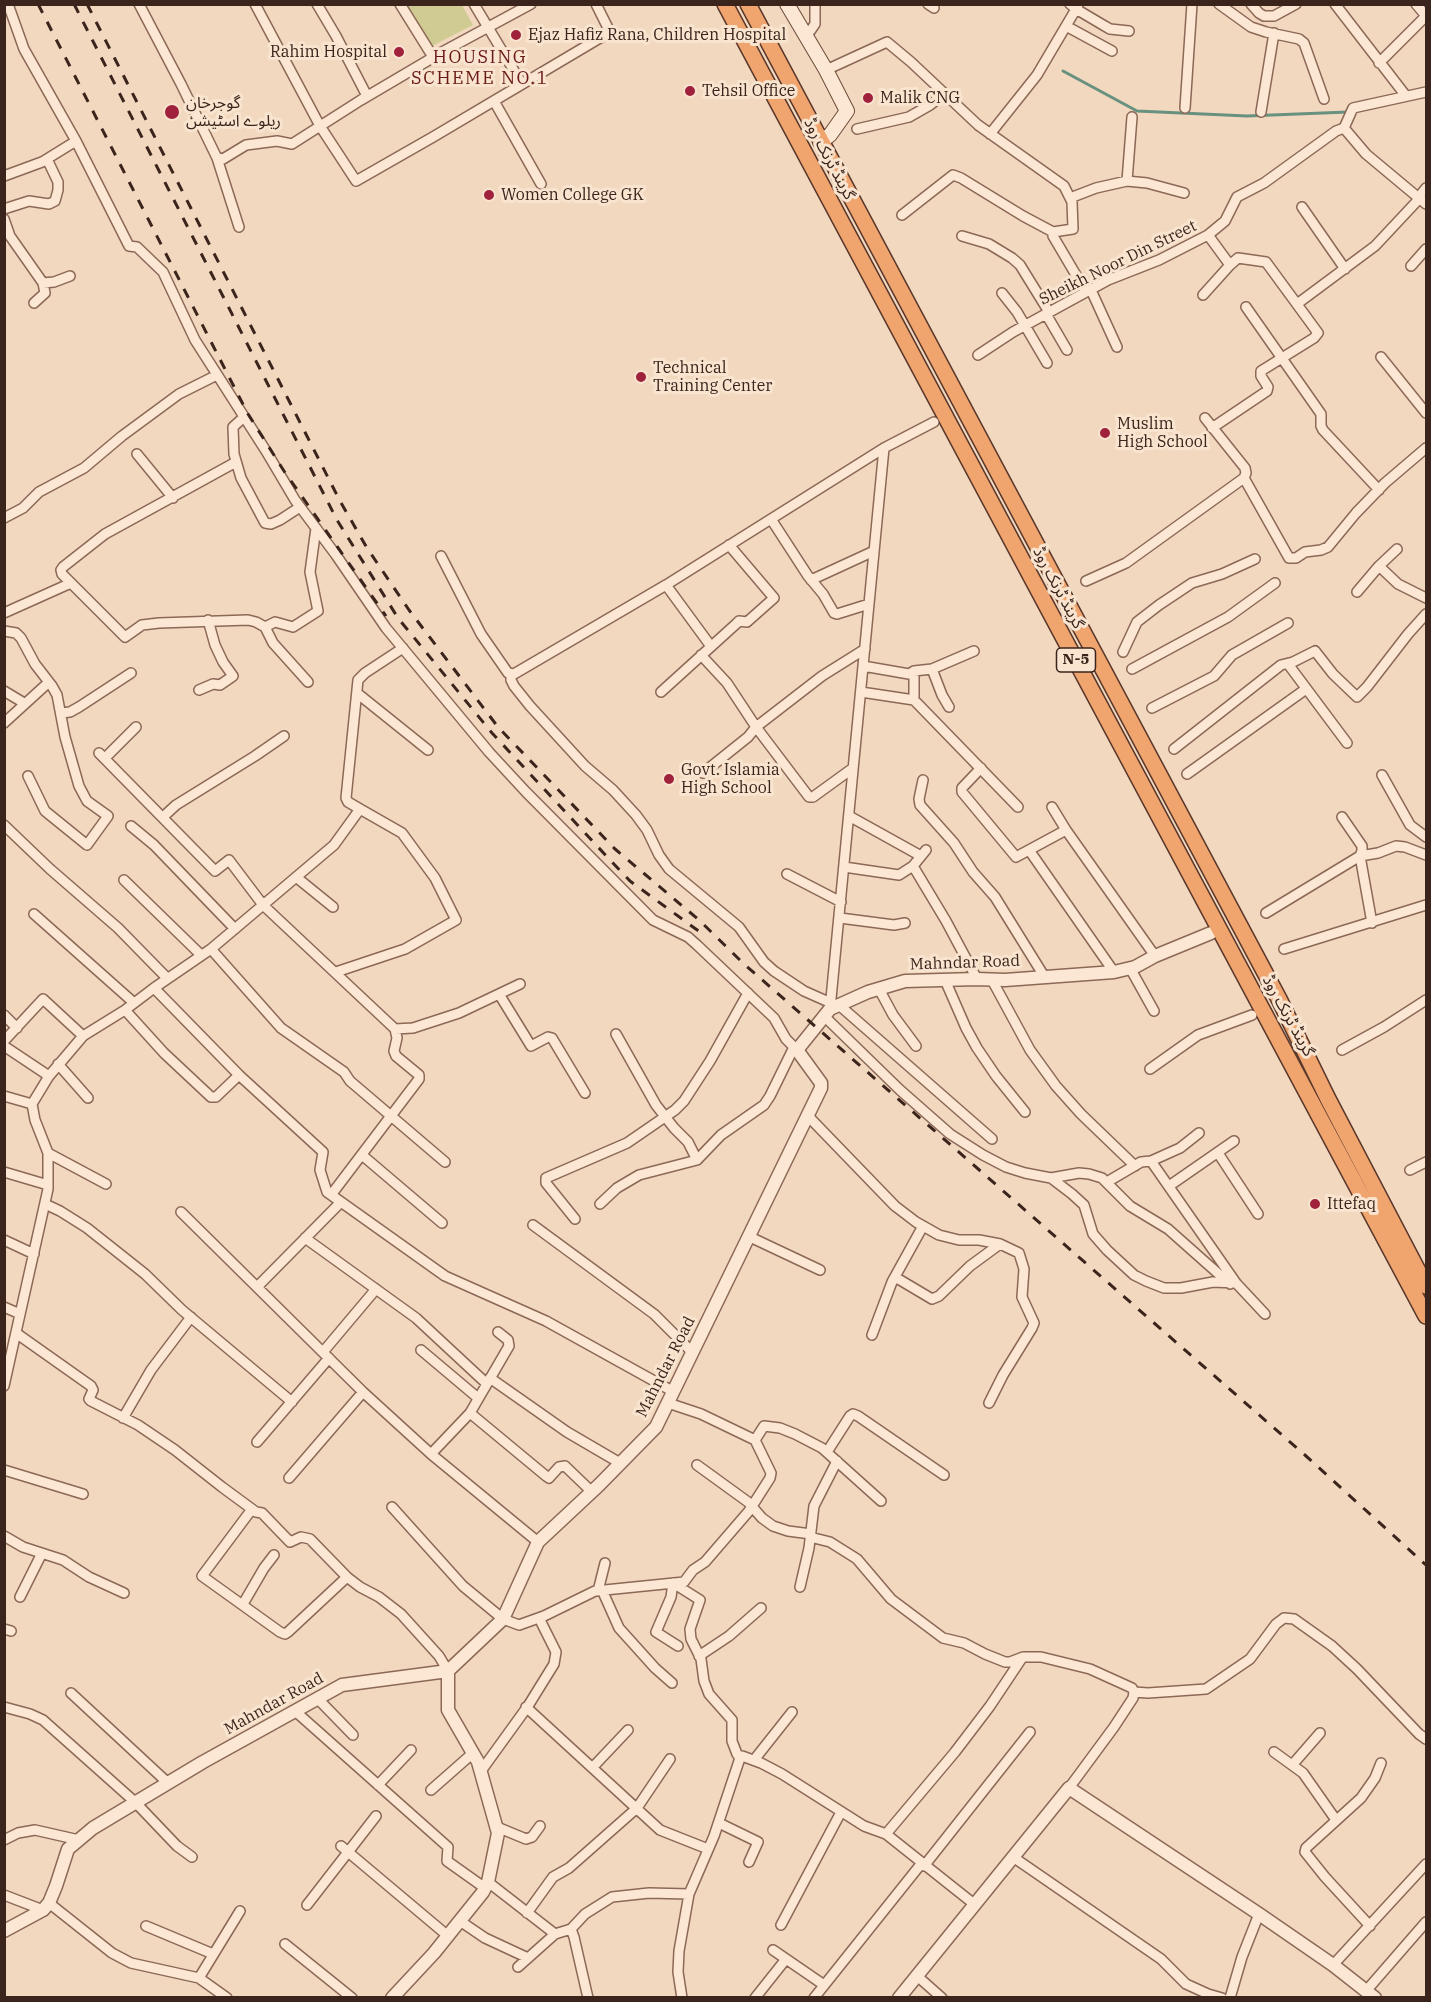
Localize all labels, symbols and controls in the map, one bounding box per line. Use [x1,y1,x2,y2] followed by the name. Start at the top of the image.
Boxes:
[528,25,786,45] place label: Ejaz Hafiz Rana, Children Hospital
[509,28,523,42] marker: Ejaz Hafiz Rana, Children Hospital
[270,42,387,62] place label: Rahim Hospital
[392,45,406,59] marker: Rahim Hospital
[411,47,549,90] district label: HOUSING SCHEME NO.1
[702,81,795,101] place label: Tehsil Office
[683,84,697,98] marker: Tehsil Office
[880,88,960,108] place label: Malik CNG
[861,91,875,105] marker: Malik CNG
[186,93,281,131] place label: گوجرخان ریلوے اسٹیشن
[163,103,181,121] marker: گوجرخان ریلوے اسٹیشن
[799,115,859,203] street label: گرینڈ ٹرنک روڈ
[501,185,644,205] place label: Women College GK
[482,188,496,202] marker: Women College GK
[1036,217,1200,309] street label: Sheikh Noor Din Street
[653,358,772,396] place label: Technical Training Center
[634,370,648,384] marker: Technical Training Center
[1117,414,1208,452] place label: Muslim High School
[1098,426,1112,440] marker: Muslim High School
[1028,544,1088,632] street label: گرینڈ ٹرنک روڈ
[1056,648,1096,672] road number: N-5
[681,760,780,798] place label: Govt. Islamia High School
[662,772,676,786] marker: Govt. Islamia High School
[910,951,1020,975] street label: Mahndar Road
[1258,972,1318,1060] street label: گرینڈ ٹرنک روڈ
[1327,1194,1376,1214] place label: Ittefaq
[1308,1197,1322,1211] marker: Ittefaq
[632,1313,700,1421] street label: Mahndar Road
[221,1669,327,1739] street label: Mahndar Road

